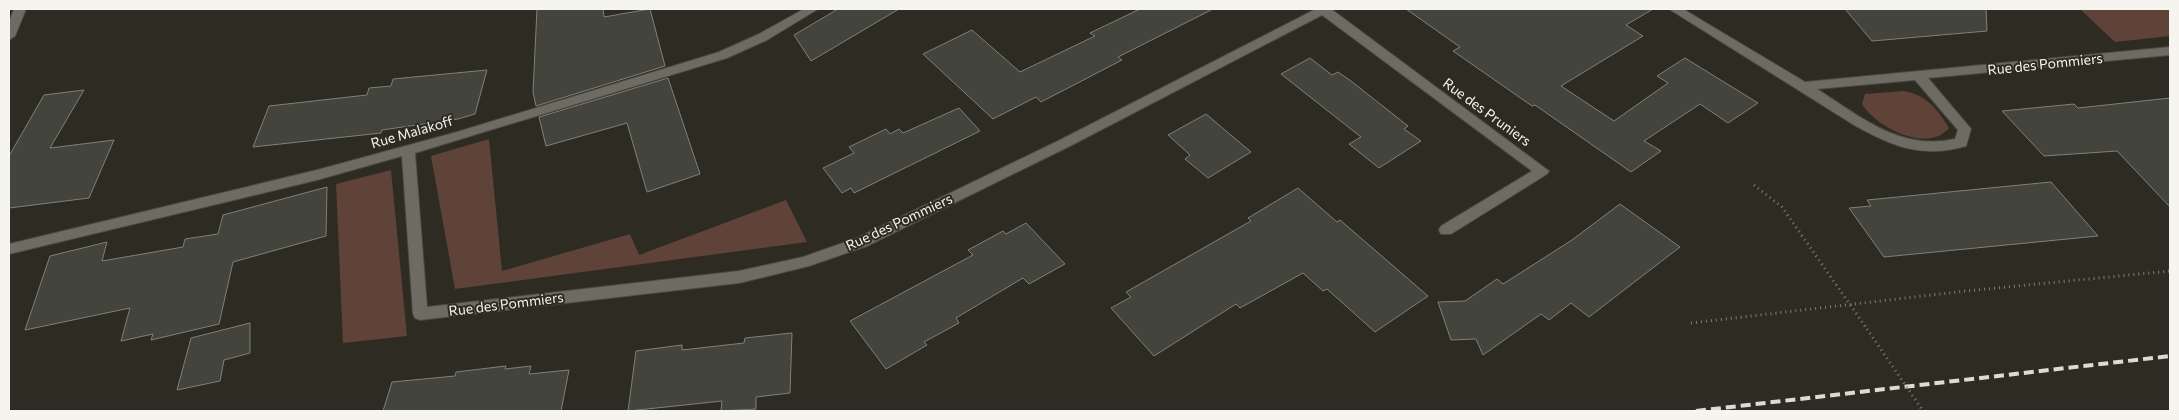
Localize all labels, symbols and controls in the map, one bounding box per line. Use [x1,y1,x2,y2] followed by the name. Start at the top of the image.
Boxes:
[1986,49,2103,78] street label: Rue des Pommiers
[1440,74,1535,149] street label: Rue des Pruniers
[369,112,455,151] street label: Rue Malakoff
[843,189,955,254] street label: Rue des Pommiers
[447,288,564,319] street label: Rue des Pommiers

